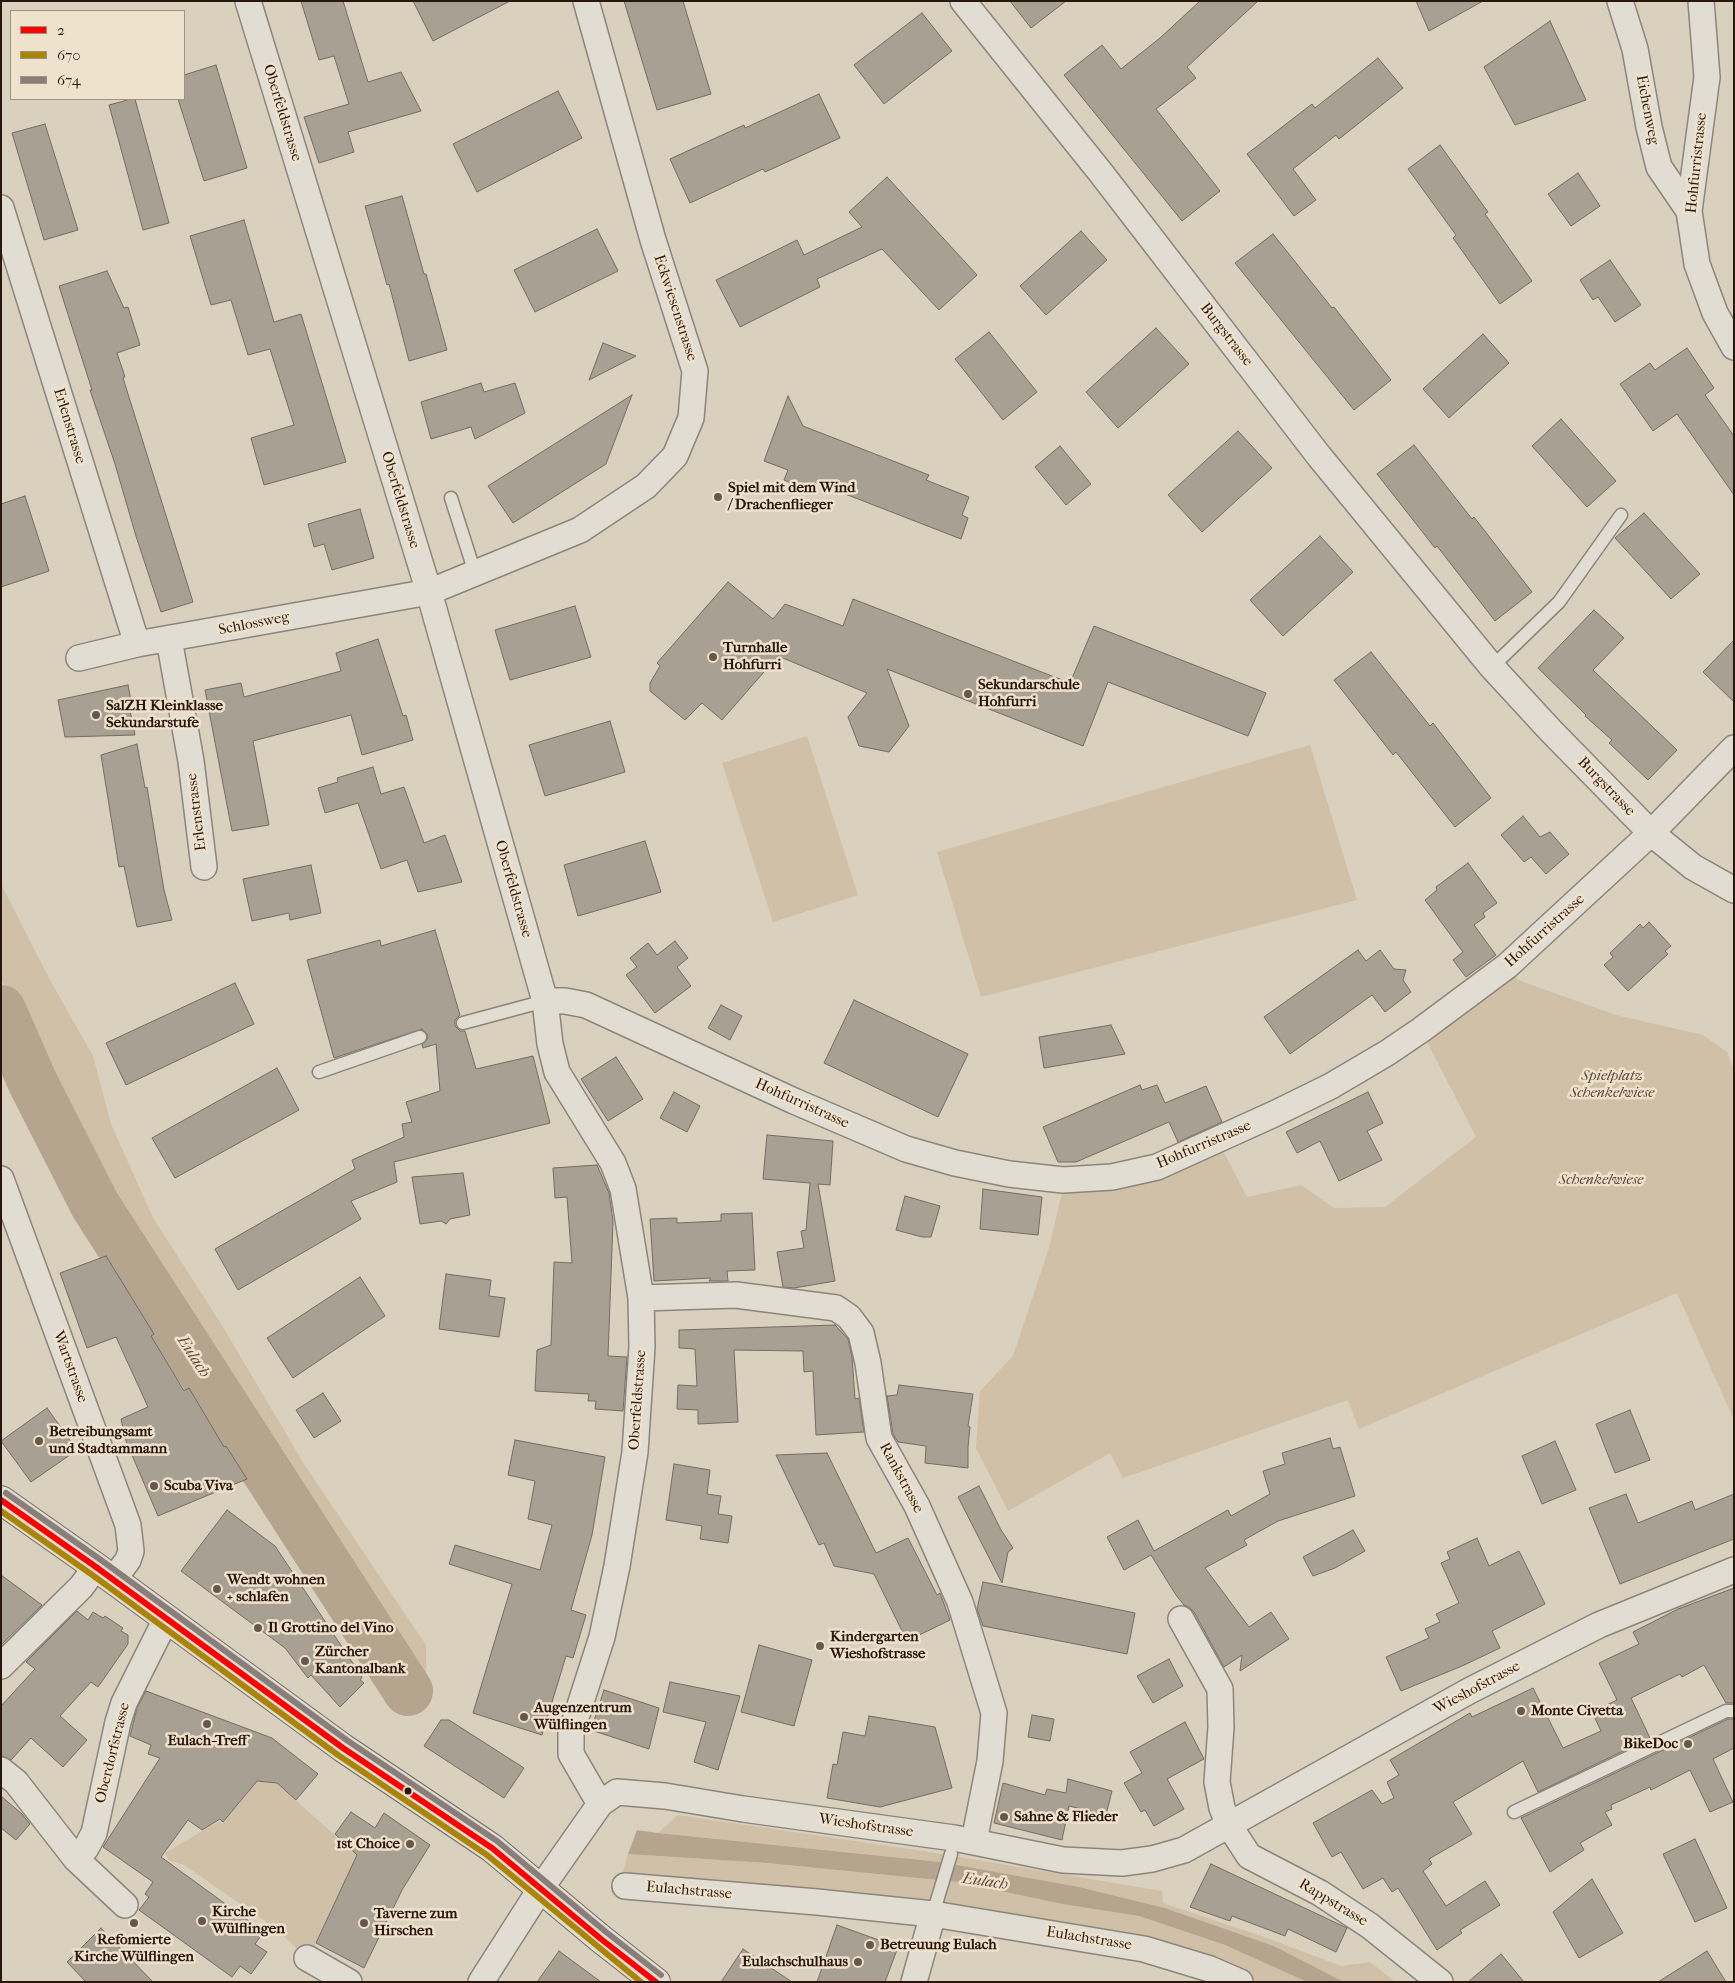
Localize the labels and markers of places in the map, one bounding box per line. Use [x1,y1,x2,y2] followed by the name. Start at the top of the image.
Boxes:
[728,479,855,514] place label: Spiel mit dem Wind / Drachenflieger
[712,491,724,503] marker: Spiel mit dem Wind / Drachenflieger
[723,639,787,674] place label: Turnhalle Hohfurri
[707,651,719,663] marker: Turnhalle Hohfurri
[978,676,1080,711] place label: Sekundarschule Hohfurri
[962,688,974,700] marker: Sekundarschule Hohfurri
[106,697,223,732] place label: SalZH Kleinklasse Sekundarstufe
[90,709,102,721] marker: SalZH Kleinklasse Sekundarstufe
[49,1423,167,1458] place label: Betreibungsamt und Stadtammann
[33,1435,45,1447] marker: Betreibungsamt und Stadtammann
[164,1477,233,1495] place label: Scuba Viva
[148,1480,160,1492] marker: Scuba Viva
[227,1571,325,1606] place label: Wendt wohnen + schlafen
[211,1583,223,1595] marker: Wendt wohnen + schlafen
[268,1619,394,1637] place label: Il Grottino del Vino
[252,1622,264,1634] marker: Il Grottino del Vino
[830,1628,925,1663] place label: Kindergarten Wieshofstrasse
[814,1640,826,1652] marker: Kindergarten Wieshofstrasse
[315,1643,405,1678] place label: Zürcher Kantonalbank
[299,1655,311,1667] marker: Zürcher Kantonalbank
[534,1699,632,1734] place label: Augenzentrum Wülflingen
[1531,1702,1623,1720] place label: Monte Civetta
[1515,1705,1527,1717] marker: Monte Civetta
[518,1711,530,1723] marker: Augenzentrum Wülflingen
[201,1718,213,1730] marker: Eulach-Treff
[167,1732,247,1750] place label: Eulach-Treff
[1623,1735,1678,1753] place label: BikeDoc
[1682,1738,1694,1750] marker: BikeDoc
[403,1786,413,1796] unlabelled marker
[1014,1808,1118,1826] place label: Sahne & Flieder
[998,1811,1010,1823] marker: Sahne & Flieder
[336,1835,400,1853] place label: 1st Choice
[404,1838,416,1850] marker: 1st Choice
[212,1903,285,1938] place label: Kirche Wülflingen
[374,1905,457,1940] place label: Taverne zum Hirschen
[196,1915,208,1927] marker: Kirche Wülflingen
[128,1917,140,1929] marker: Refomierte Kirche Wülflingen
[358,1917,370,1929] marker: Taverne zum Hirschen
[74,1931,194,1966] place label: Refomierte Kirche Wülflingen
[880,1936,997,1954] place label: Betreuung Eulach
[864,1939,876,1951] marker: Betreuung Eulach
[742,1953,848,1971] place label: Eulachschulhaus
[852,1956,864,1968] marker: Eulachschulhaus

